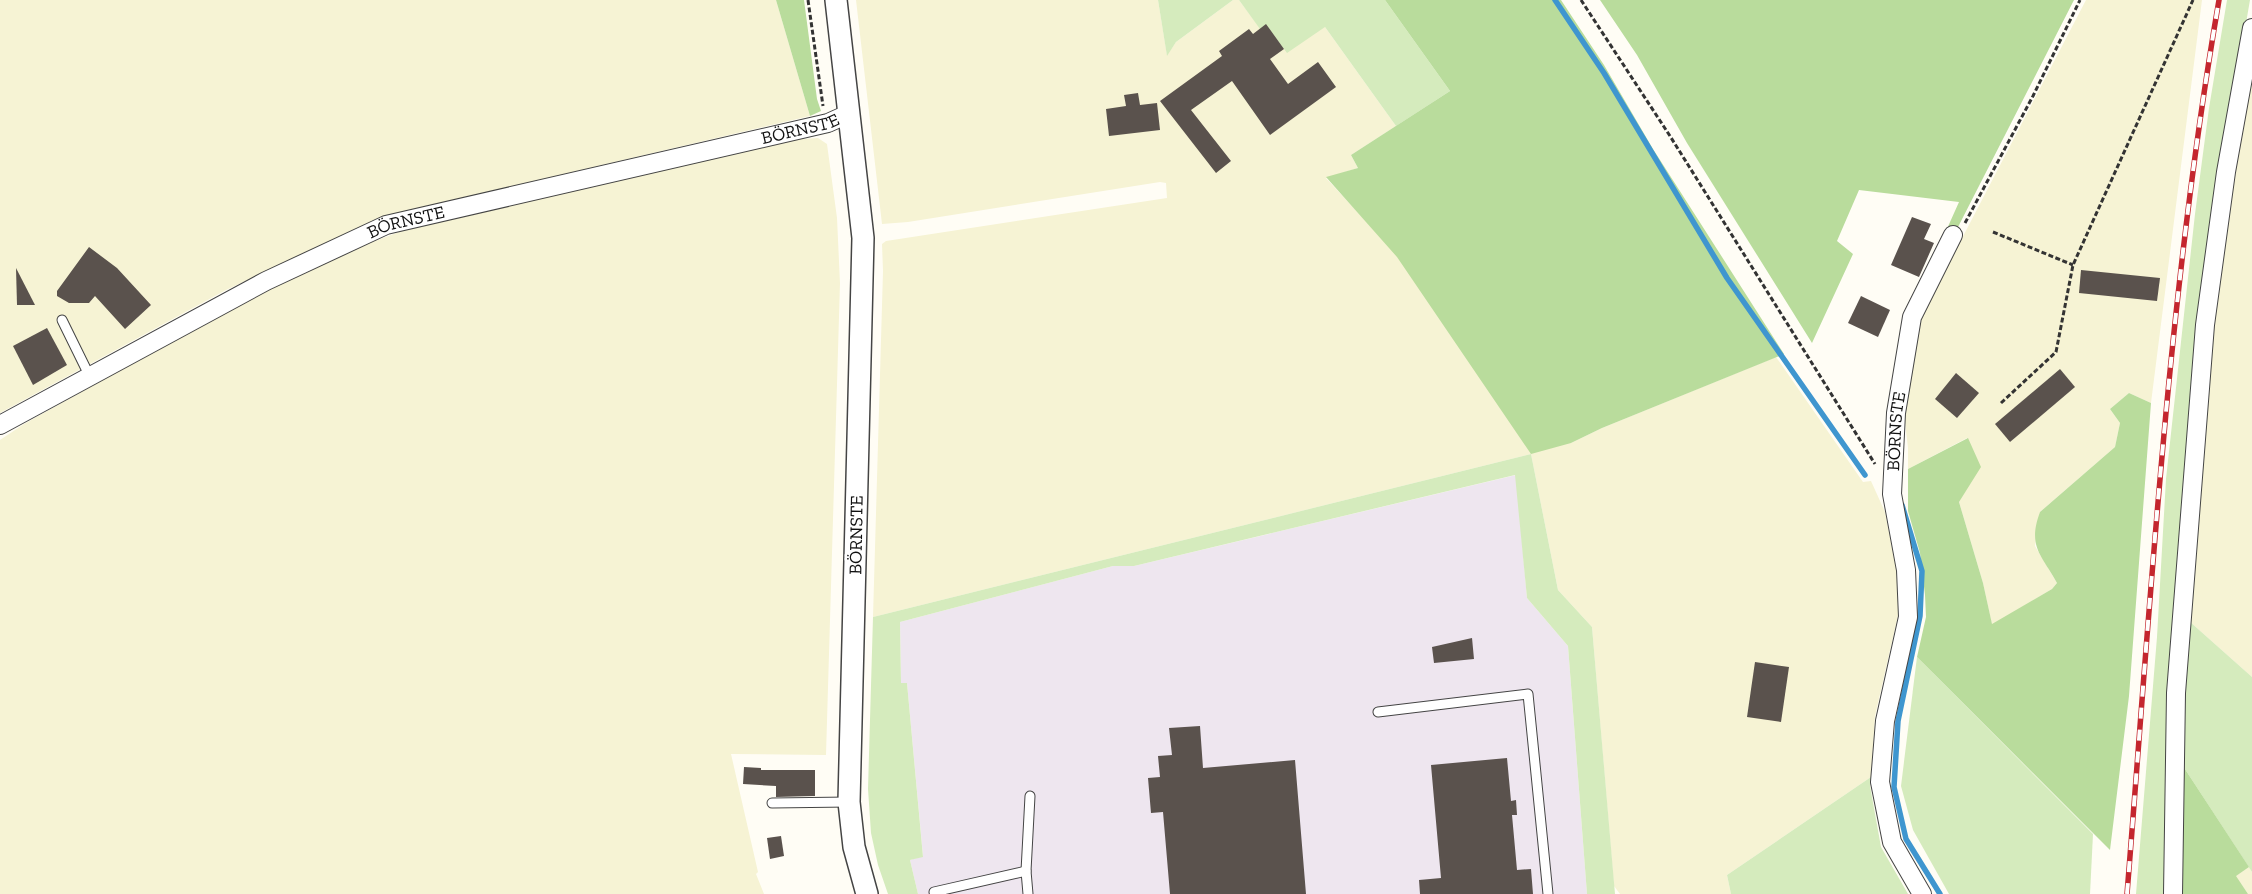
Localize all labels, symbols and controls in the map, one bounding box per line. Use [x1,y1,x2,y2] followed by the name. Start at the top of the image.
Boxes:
[759,108,843,149] street label: BÖRNSTE
[364,201,447,243] street label: BÖRNSTE
[1882,390,1910,472] street label: BÖRNSTE
[844,495,868,575] street label: BÖRNSTE

